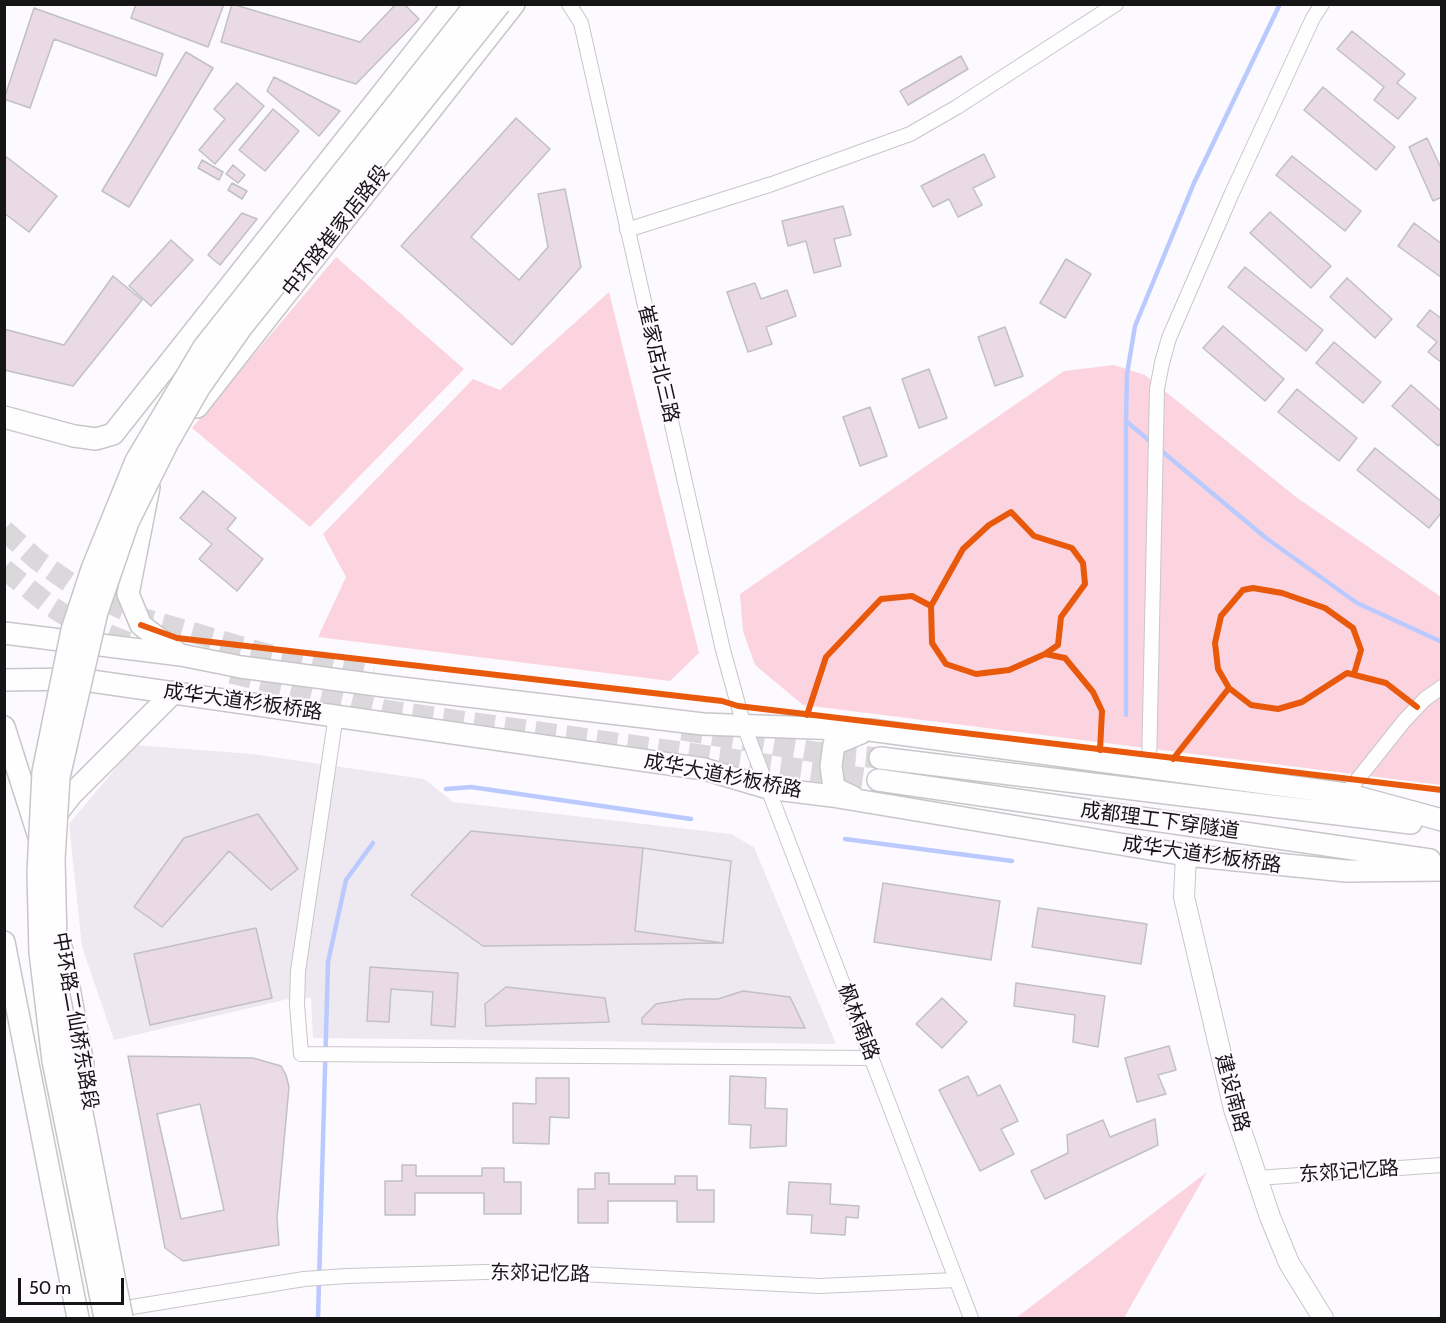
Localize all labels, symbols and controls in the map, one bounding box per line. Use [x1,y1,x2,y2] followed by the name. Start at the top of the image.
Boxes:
[277,161,395,301] street label: 中环路崔家店路段
[633,303,683,425] street label: 崔家店北三路
[162,679,324,725] street label: 成华大道杉板桥路
[642,749,804,803] street label: 成华大道杉板桥路
[1079,798,1241,844] street label: 成都理工下穿隧道
[1121,832,1283,878] street label: 成华大道杉板桥路
[48,930,102,1112] street label: 中环路二仙桥东路段
[832,980,884,1064] street label: 枫林南路
[1210,1051,1254,1135] street label: 建设南路
[1298,1157,1400,1187] street label: 东郊记忆路
[490,1261,590,1287] street label: 东郊记忆路
[21,1266,128,1304] scale bar
[29,1277,71,1299] text: 50 m

